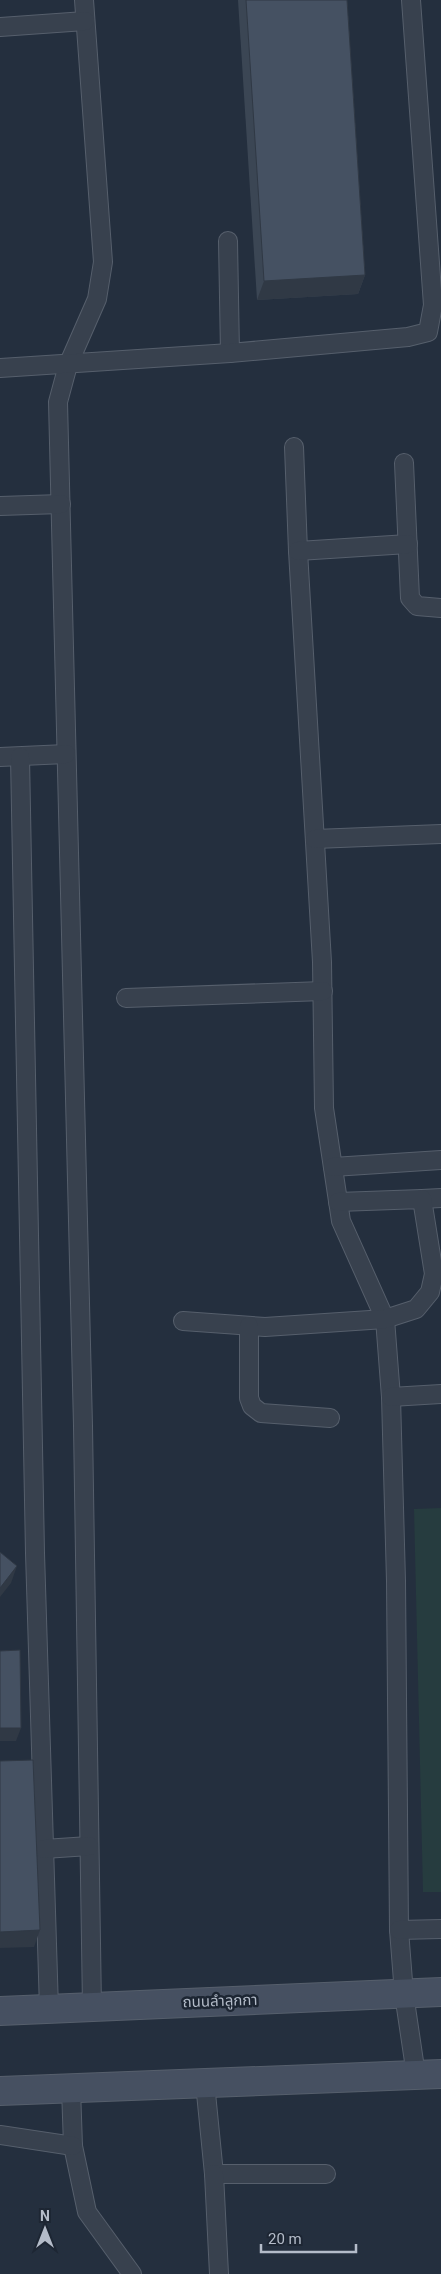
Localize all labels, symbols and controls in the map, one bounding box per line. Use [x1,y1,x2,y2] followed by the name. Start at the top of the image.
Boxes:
[182,1991,258,2011] street label: ถนนลำลูกกา
[20,2204,70,2254] north arrow
[40,2208,50,2224] text: N
[261,2222,356,2254] scale bar
[268,2230,302,2248] text: 20 m

